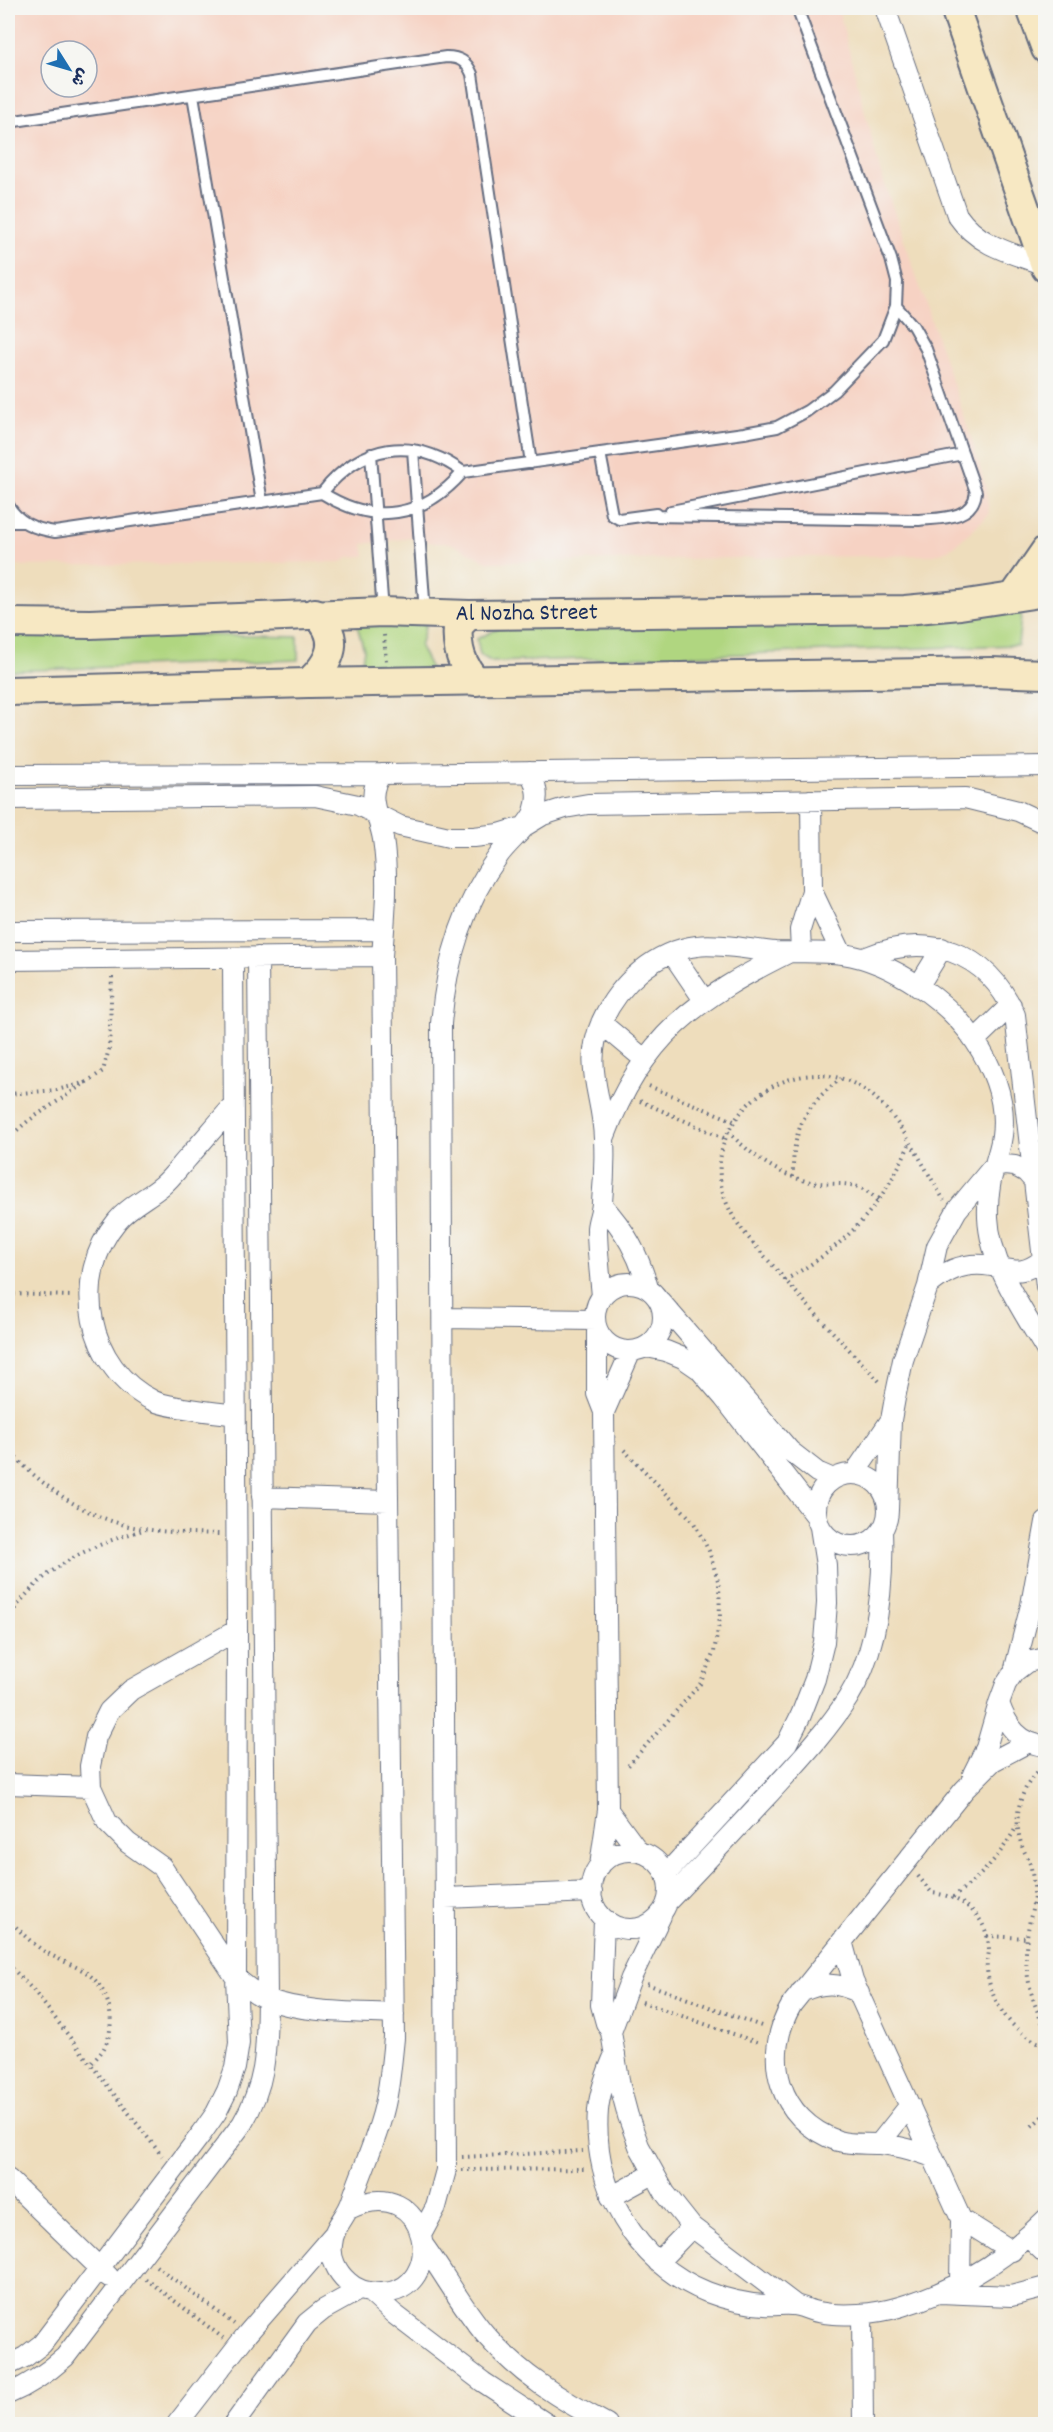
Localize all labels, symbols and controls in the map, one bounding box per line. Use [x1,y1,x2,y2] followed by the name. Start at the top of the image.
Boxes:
[39,39,99,99] north arrow
[64,63,93,90] text: ش
[455,597,598,632] street label: Al Nozha Street

